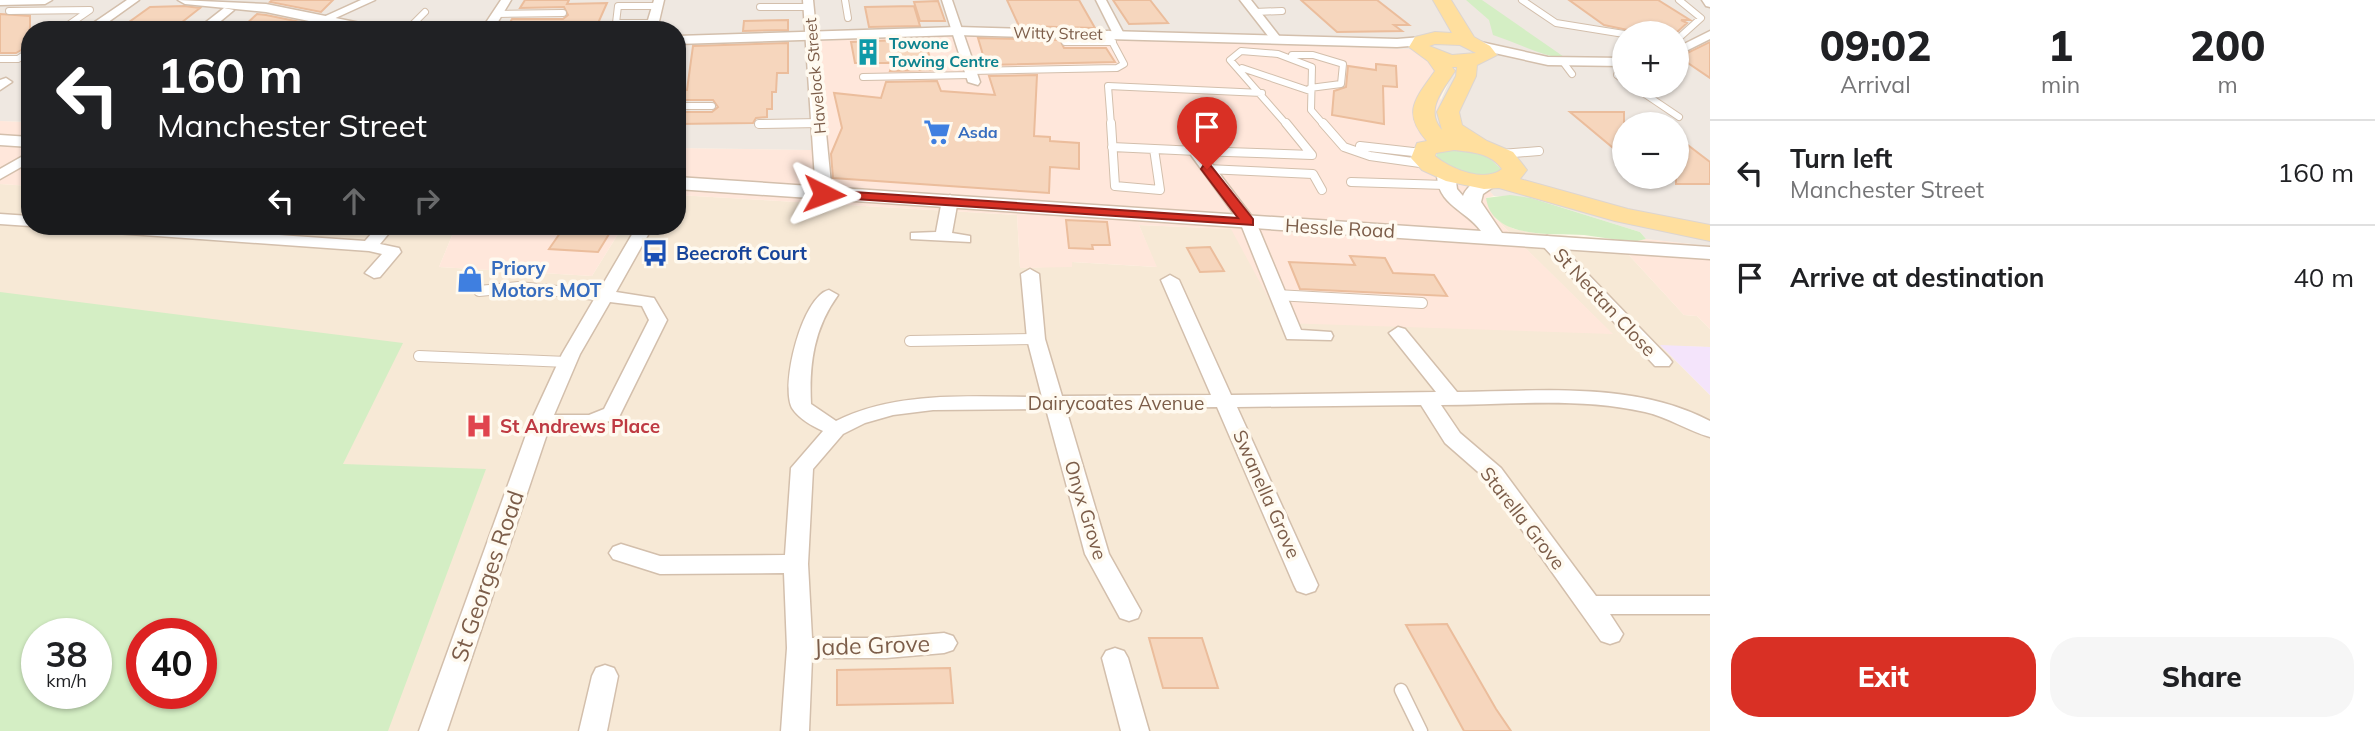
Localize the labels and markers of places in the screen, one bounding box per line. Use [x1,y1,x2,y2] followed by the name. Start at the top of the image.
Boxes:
[889,33,999,71] place label: Towone Towing Centre
[853,37,883,67] building icon: Towone Towing Centre
[1177,97,1237,169] pin
[922,117,952,147] supermarket icon: Asda
[958,122,998,142] place label: Asda
[640,238,670,268] bus stop icon: Beecroft Court
[676,241,807,265] place label: Beecroft Court
[491,256,602,302] place label: Priory Motors MOT
[455,264,485,294] shop icon: Priory Motors MOT
[464,411,494,441] hospital icon: St Andrews Place
[500,414,660,438] place label: St Andrews Place

